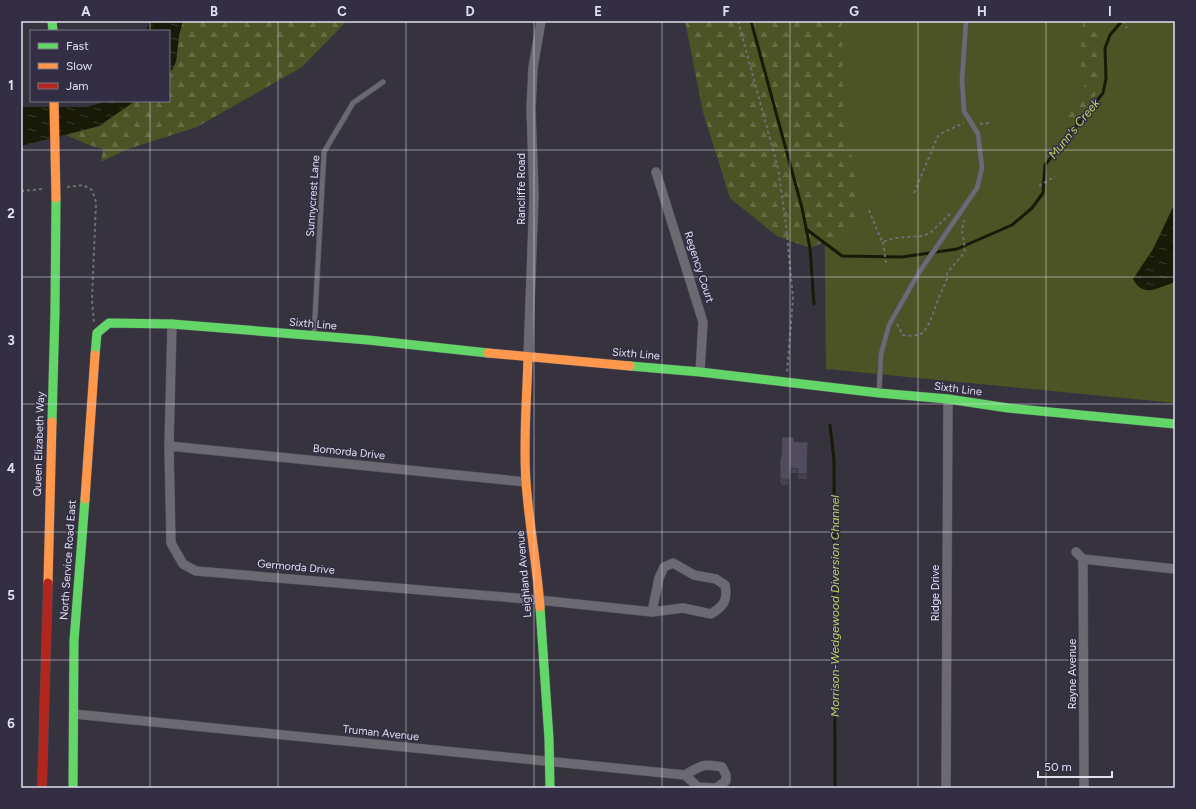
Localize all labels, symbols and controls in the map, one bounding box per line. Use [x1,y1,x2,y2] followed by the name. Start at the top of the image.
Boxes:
[81,4,91,19] text: A
[210,4,218,19] text: B
[337,4,347,19] text: C
[465,4,475,19] text: D
[594,4,602,19] text: E
[722,4,730,19] text: F
[849,4,859,19] text: G
[977,4,987,19] text: H
[1108,4,1112,19] text: I
[30,30,170,102] legend
[66,39,89,53] text: Fast
[66,59,93,73] text: Slow
[8,78,14,93] text: 1
[66,79,89,93] text: Jam
[1046,95,1103,162] water label: Munn's Creek
[515,153,528,225] street label: Rancliffe Road
[304,155,322,237] street label: Sunnycrest Lane
[7,206,15,221] text: 2
[681,230,717,304] street label: Regency Court
[289,315,337,333] street label: Sixth Line
[7,333,15,348] text: 3
[612,345,660,363] street label: Sixth Line
[933,380,983,398] street label: Sixth Line
[31,391,47,497] street label: Queen Elizabeth Way
[312,442,386,462] street label: Bomorda Drive
[7,461,15,476] text: 4
[828,495,842,717] water label: Morrison-Wedgewood Diversion Channel
[57,499,79,621] street label: North Service Road East
[514,530,534,618] street label: Leighland Avenue
[257,557,335,577] street label: Germorda Drive
[929,565,942,621] street label: Ridge Drive
[7,588,15,603] text: 5
[1066,639,1079,709] street label: Rayne Avenue
[7,716,15,731] text: 6
[342,723,420,743] street label: Truman Avenue
[1038,753,1112,779] scale bar
[1044,760,1072,774] text: 50 m

